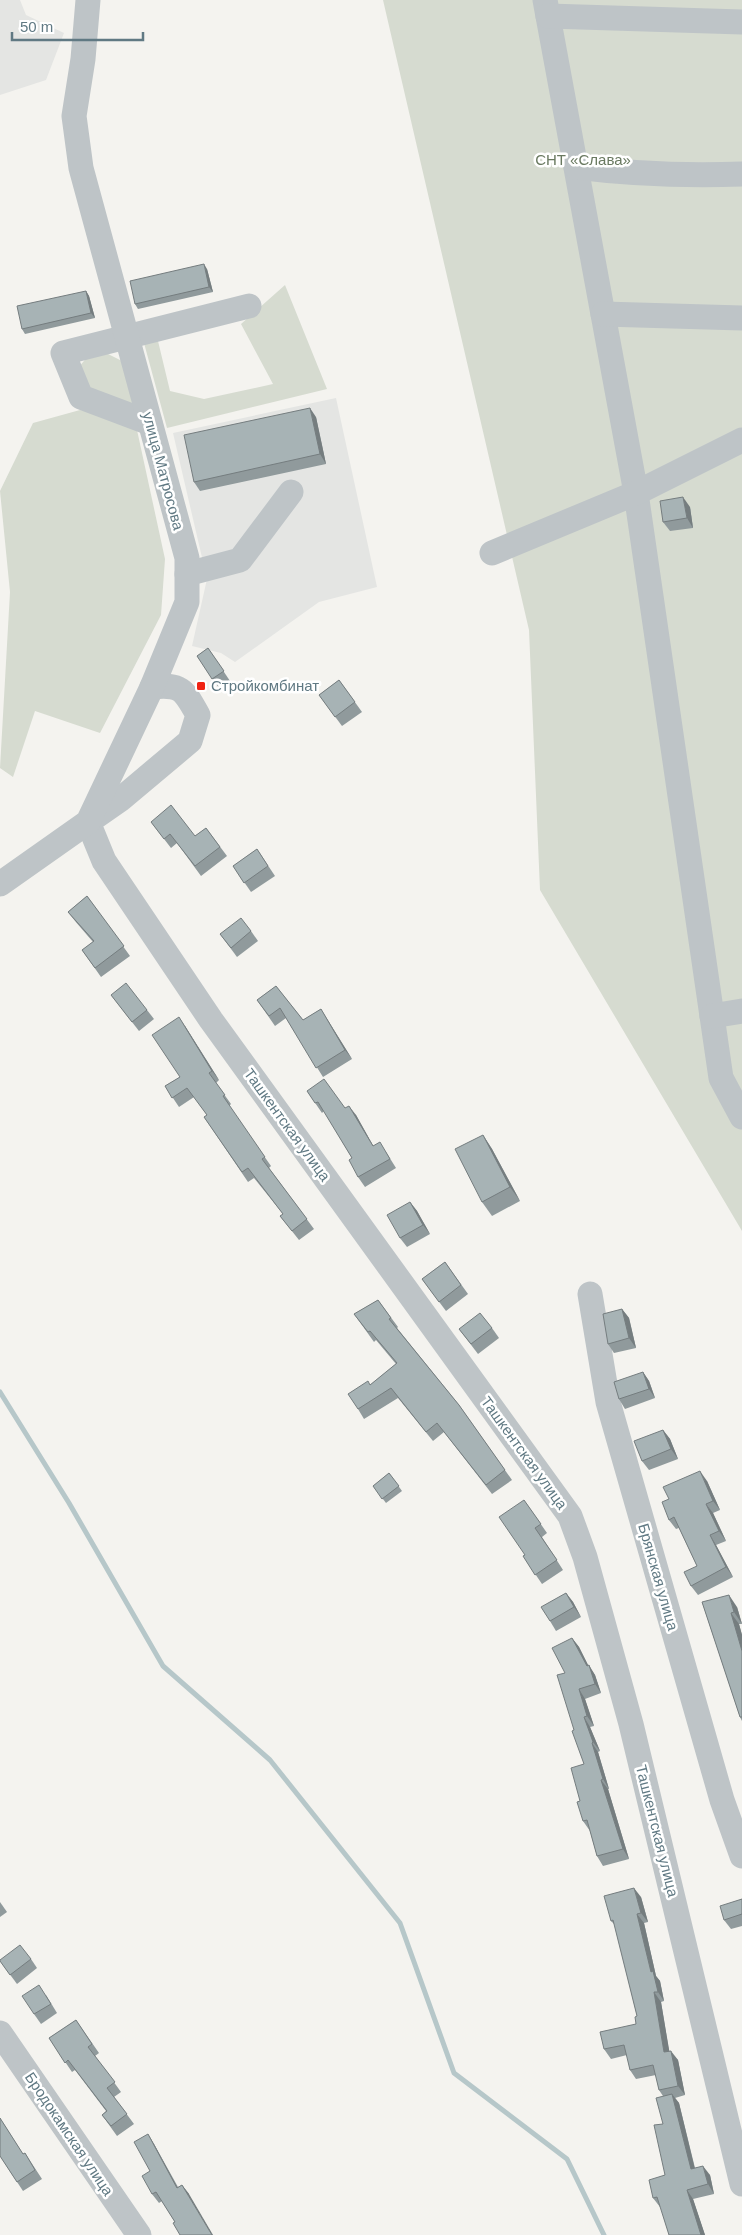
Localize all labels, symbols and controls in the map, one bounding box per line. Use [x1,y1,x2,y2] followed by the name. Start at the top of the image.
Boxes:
[12,10,144,42] scale bar
[20,18,53,35] text: 50 m
[535,151,631,168] park label: СНТ «Слава»
[140,410,188,533] street label: улица Матросова
[211,677,319,694] place label: Стройкомбинат
[195,680,207,692] marker: Стройкомбинат
[241,1065,334,1185] street label: Ташкентская улица
[478,1393,571,1513] street label: Ташкентская улица
[635,1521,682,1633] street label: Брянская улица
[633,1763,682,1899] street label: Ташкентская улица
[22,2069,117,2199] street label: Бродокамская улица

